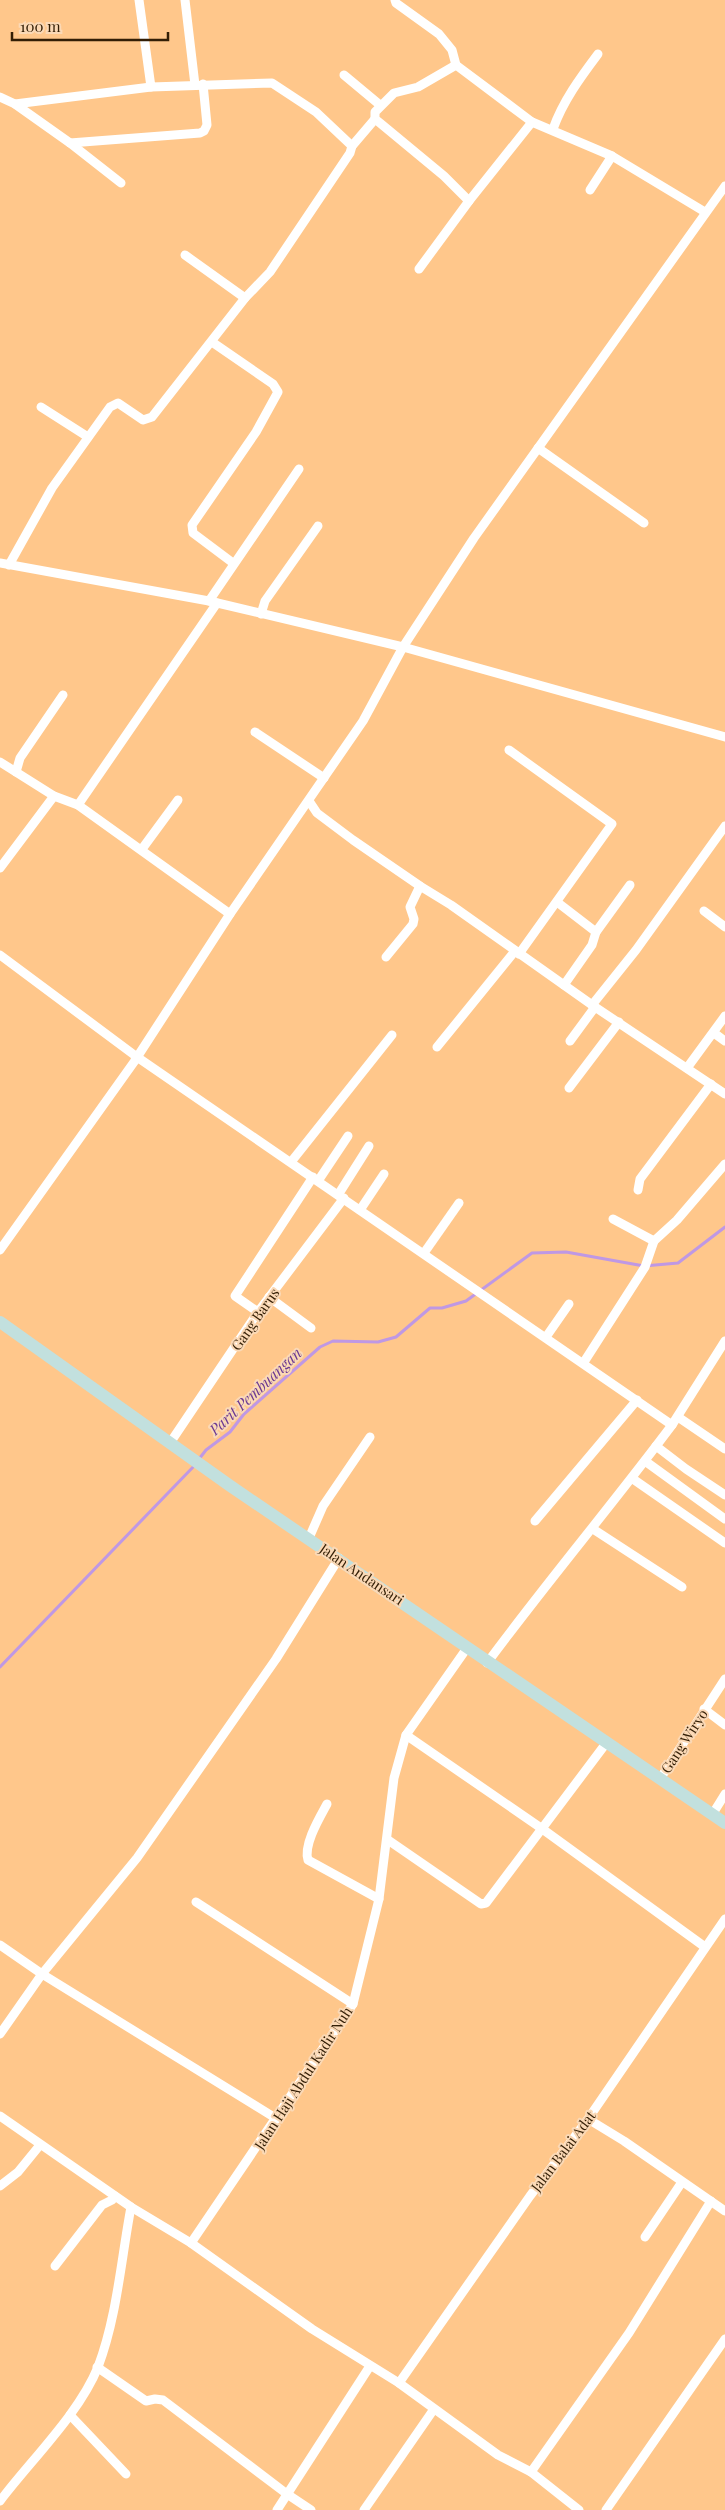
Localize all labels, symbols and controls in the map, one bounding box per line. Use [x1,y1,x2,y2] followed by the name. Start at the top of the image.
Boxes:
[12,10,169,42] scale bar
[20,16,61,36] text: 100 m
[227,1284,283,1354] street label: Gang Barus
[204,1343,305,1440] water label: Parit Pembuangan
[315,1538,408,1609] street label: Jalan Andansari
[656,1705,712,1777] street label: Gang Wiryo
[249,2002,357,2154] street label: Jalan Haji Abdul Kadir Nuh
[526,2106,600,2196] street label: Jalan Balai Adat

